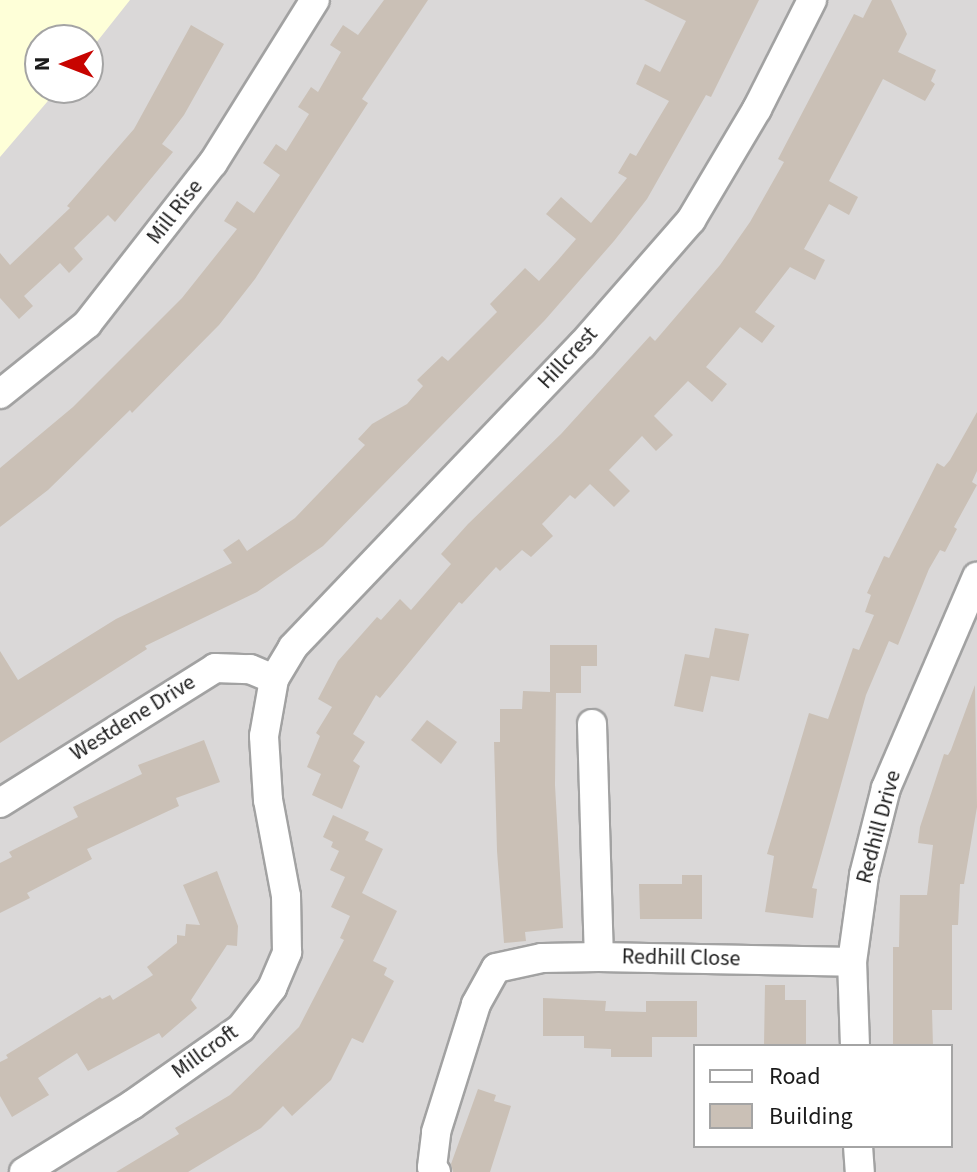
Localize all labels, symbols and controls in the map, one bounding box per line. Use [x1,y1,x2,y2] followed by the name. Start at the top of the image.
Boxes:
[24,24,104,104] north arrow
[26,57,58,71] text: N
[141,174,209,250] street label: Mill Rise
[533,321,603,395] street label: Hillcrest
[66,669,200,767] street label: Westdene Drive
[851,768,907,886] street label: Redhill Drive
[621,944,741,972] street label: Redhill Close
[167,1019,243,1085] street label: Millcroft
[693,1044,953,1148] legend
[769,1059,821,1094] text: Road
[769,1099,853,1134] text: Building

